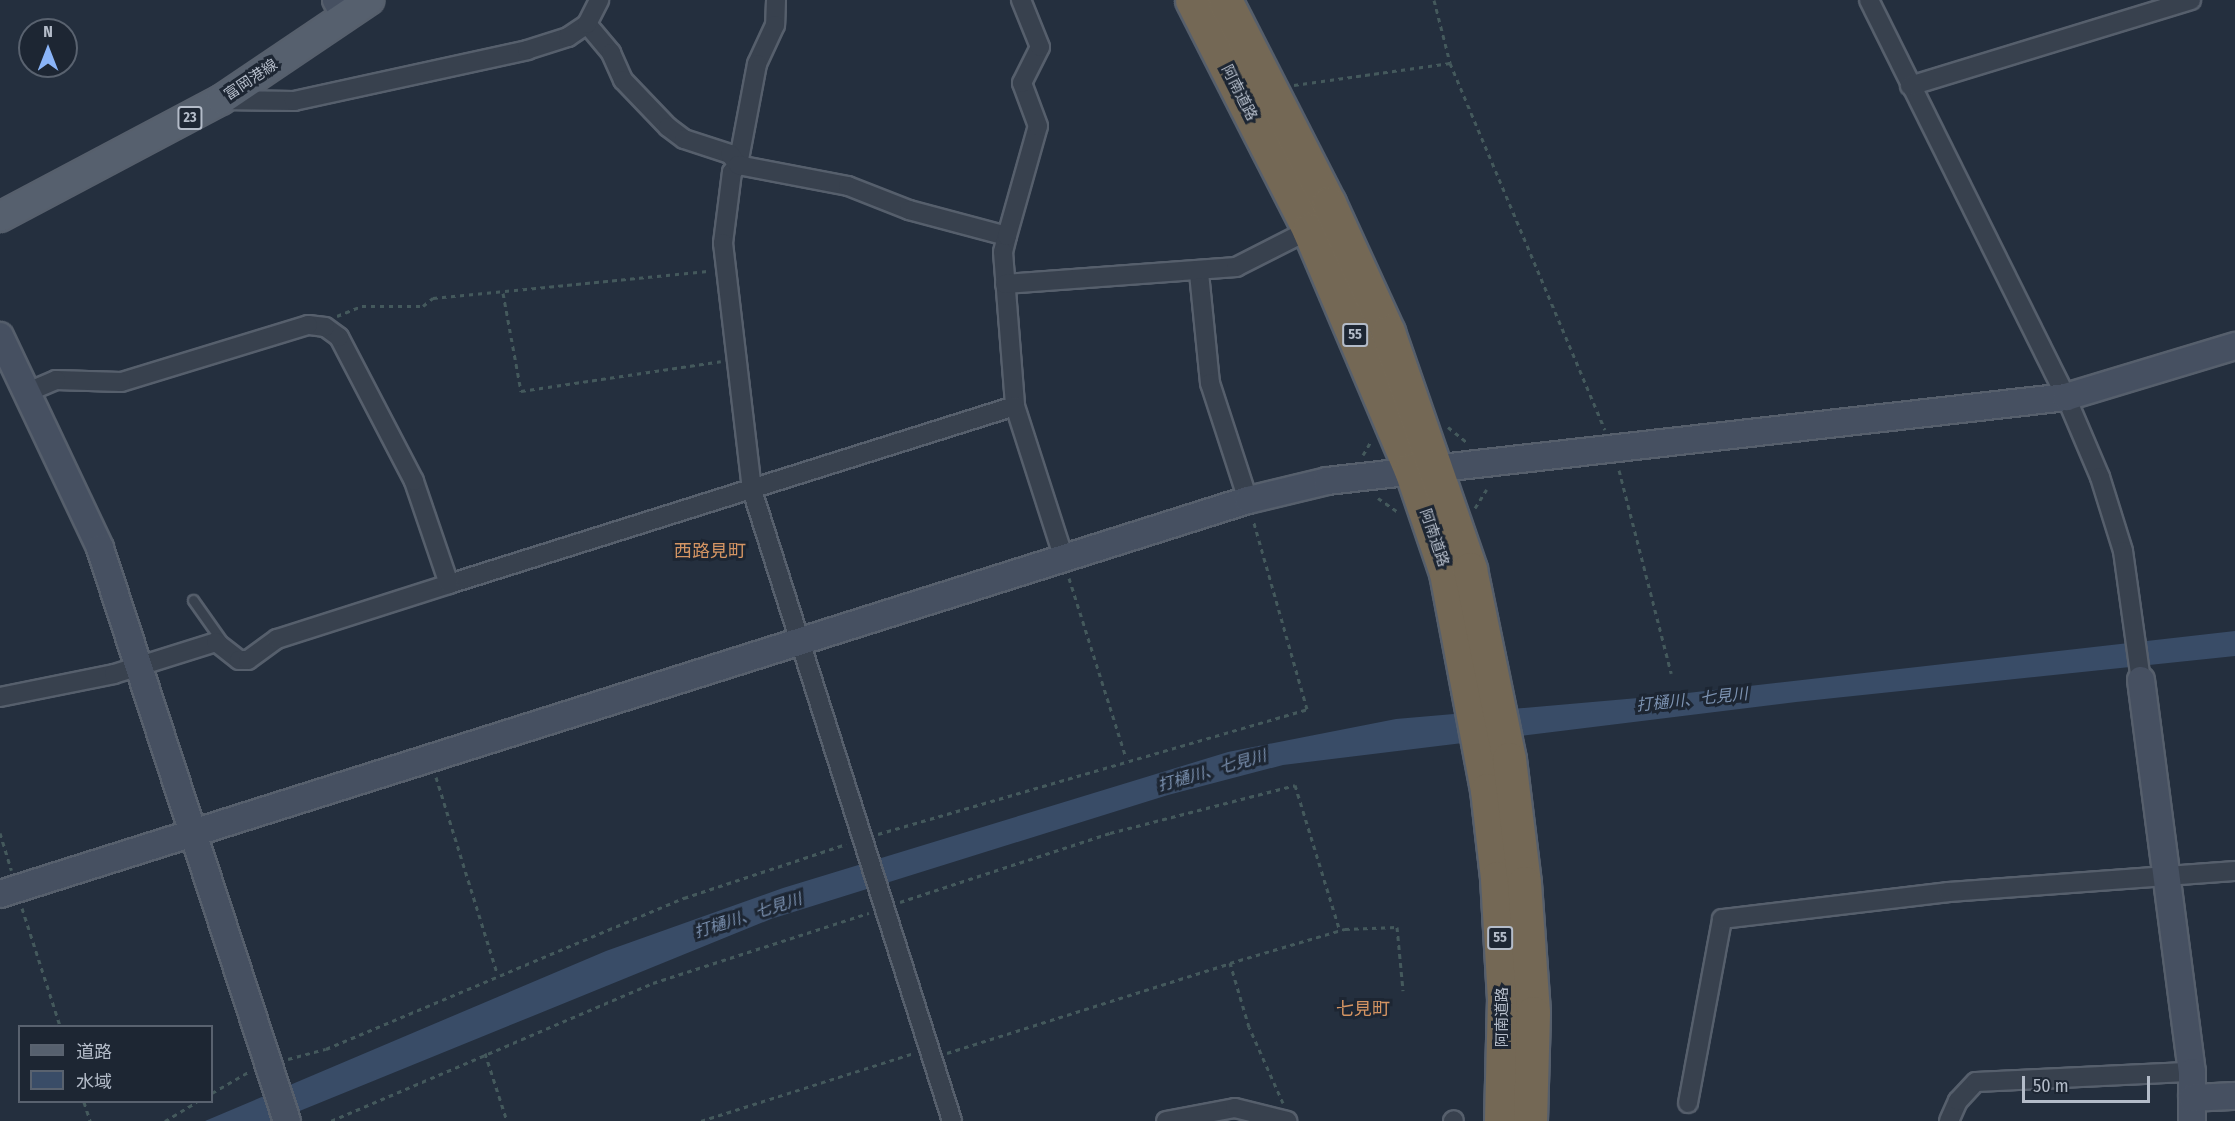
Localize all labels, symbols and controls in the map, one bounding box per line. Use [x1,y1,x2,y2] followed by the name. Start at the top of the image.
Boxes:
[18,18,78,78] north arrow
[43,22,53,41] text: N
[221,56,281,104] street label: 富岡港線
[1217,62,1261,124] street label: 阿南道路
[176,107,204,129] road number: 23
[1342,324,1368,346] road number: 55
[1416,507,1452,569] street label: 阿南道路
[674,540,746,562] district label: 西路見町
[1635,685,1749,715] water label: 打樋川、七見川
[1156,746,1268,796] water label: 打樋川、七見川
[692,890,804,942] water label: 打樋川、七見川
[1486,927,1514,949] road number: 55
[1494,987,1512,1047] street label: 阿南道路
[1336,998,1390,1020] district label: 七見町
[18,1025,213,1103] legend
[76,1041,112,1063] text: 道路
[2025,1064,2152,1102] scale bar
[76,1071,112,1093] text: 水域
[2033,1075,2069,1097] text: 50 m

